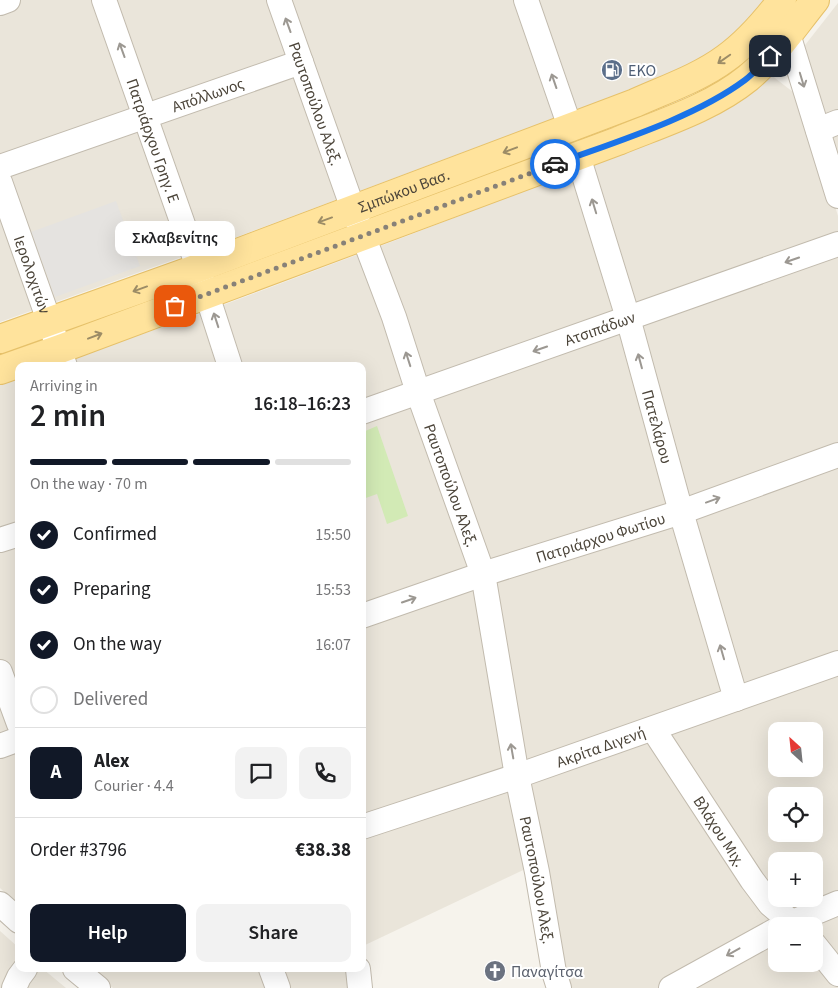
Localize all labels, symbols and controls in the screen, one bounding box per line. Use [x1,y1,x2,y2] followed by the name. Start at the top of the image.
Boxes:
[283,18,292,33] one-way arrow
[749,35,791,77] pin
[283,39,347,169] street label: Ραυτοπούλου Αλεξ.
[756,42,784,70] icon: home
[117,43,126,59] one-way arrow
[717,54,731,64] one-way arrow
[600,58,624,82] fuel station icon: ΕΚΟ
[628,60,656,82] place label: ΕΚΟ
[798,71,808,87] one-way arrow
[169,73,247,118] street label: Απόλλωνος
[549,74,558,89] one-way arrow
[120,76,185,206] street label: Πατριάρχου Γρηγ. Ε
[530,139,580,189] courier
[503,146,518,155] one-way arrow
[541,150,569,178] icon: car
[355,164,453,219] street label: Σμπώκου Βασ.
[588,198,598,214] one-way arrow
[318,215,333,225] one-way arrow
[115,221,235,256] callout: Σκλαβενίτης
[132,227,218,249] text: Σκλαβενίτης
[8,233,56,317] street label: Ιερολοχιτών
[785,256,800,265] one-way arrow
[133,285,149,294] one-way arrow
[154,285,196,327] pin
[161,292,189,320] icon: bag
[562,306,639,352] street label: Ατσιπάδων
[210,312,220,328] one-way arrow
[87,331,103,340] one-way arrow
[532,345,548,354] one-way arrow
[403,352,412,367] one-way arrow
[635,354,645,370] one-way arrow
[30,375,98,397] text: Arriving in
[636,387,677,466] street label: Πατελάρου
[253,391,351,418] text: 16:18–16:23
[30,393,106,439] text: 2 min
[418,421,483,550] street label: Ραυτοπούλου Αλεξ.
[30,473,147,495] text: On the way · 70 m
[704,495,720,505] one-way arrow
[533,508,668,569] street label: Πατριάρχου Φωτίου
[30,521,58,549] icon: check
[73,521,157,548] text: Confirmed
[315,524,351,546] text: 15:50
[30,576,58,604] icon: check
[73,576,151,603] text: Preparing
[315,579,351,601] text: 15:53
[400,595,416,604] one-way arrow
[30,631,58,659] icon: check
[73,631,162,658] text: On the way
[315,634,351,656] text: 16:07
[717,645,727,661] one-way arrow
[73,686,148,713] text: Delivered
[554,722,649,773] street label: Ακρίτα Διγενή
[768,722,822,778] north arrow
[768,722,823,972] map controls
[507,744,517,760] one-way arrow
[235,747,287,799] button: chat
[299,747,351,799] button: phone
[94,748,130,775] text: Alex
[51,759,61,786] text: A
[94,775,174,797] text: Courier · 4.4
[768,787,823,842] button: locate
[688,792,750,871] street label: Βλάχου Μιχ.
[514,814,559,946] street label: Ραυτοπούλου Αλεξ.
[30,837,127,864] text: Order #3796
[295,837,351,864] text: €38.38
[768,852,823,907] button: +
[30,904,186,962] button: Help
[196,904,351,962] button: Share
[768,917,823,972] button: −
[726,948,741,958] one-way arrow
[483,959,507,983] church icon: Παναγίτσα
[511,961,583,983] place label: Παναγίτσα

